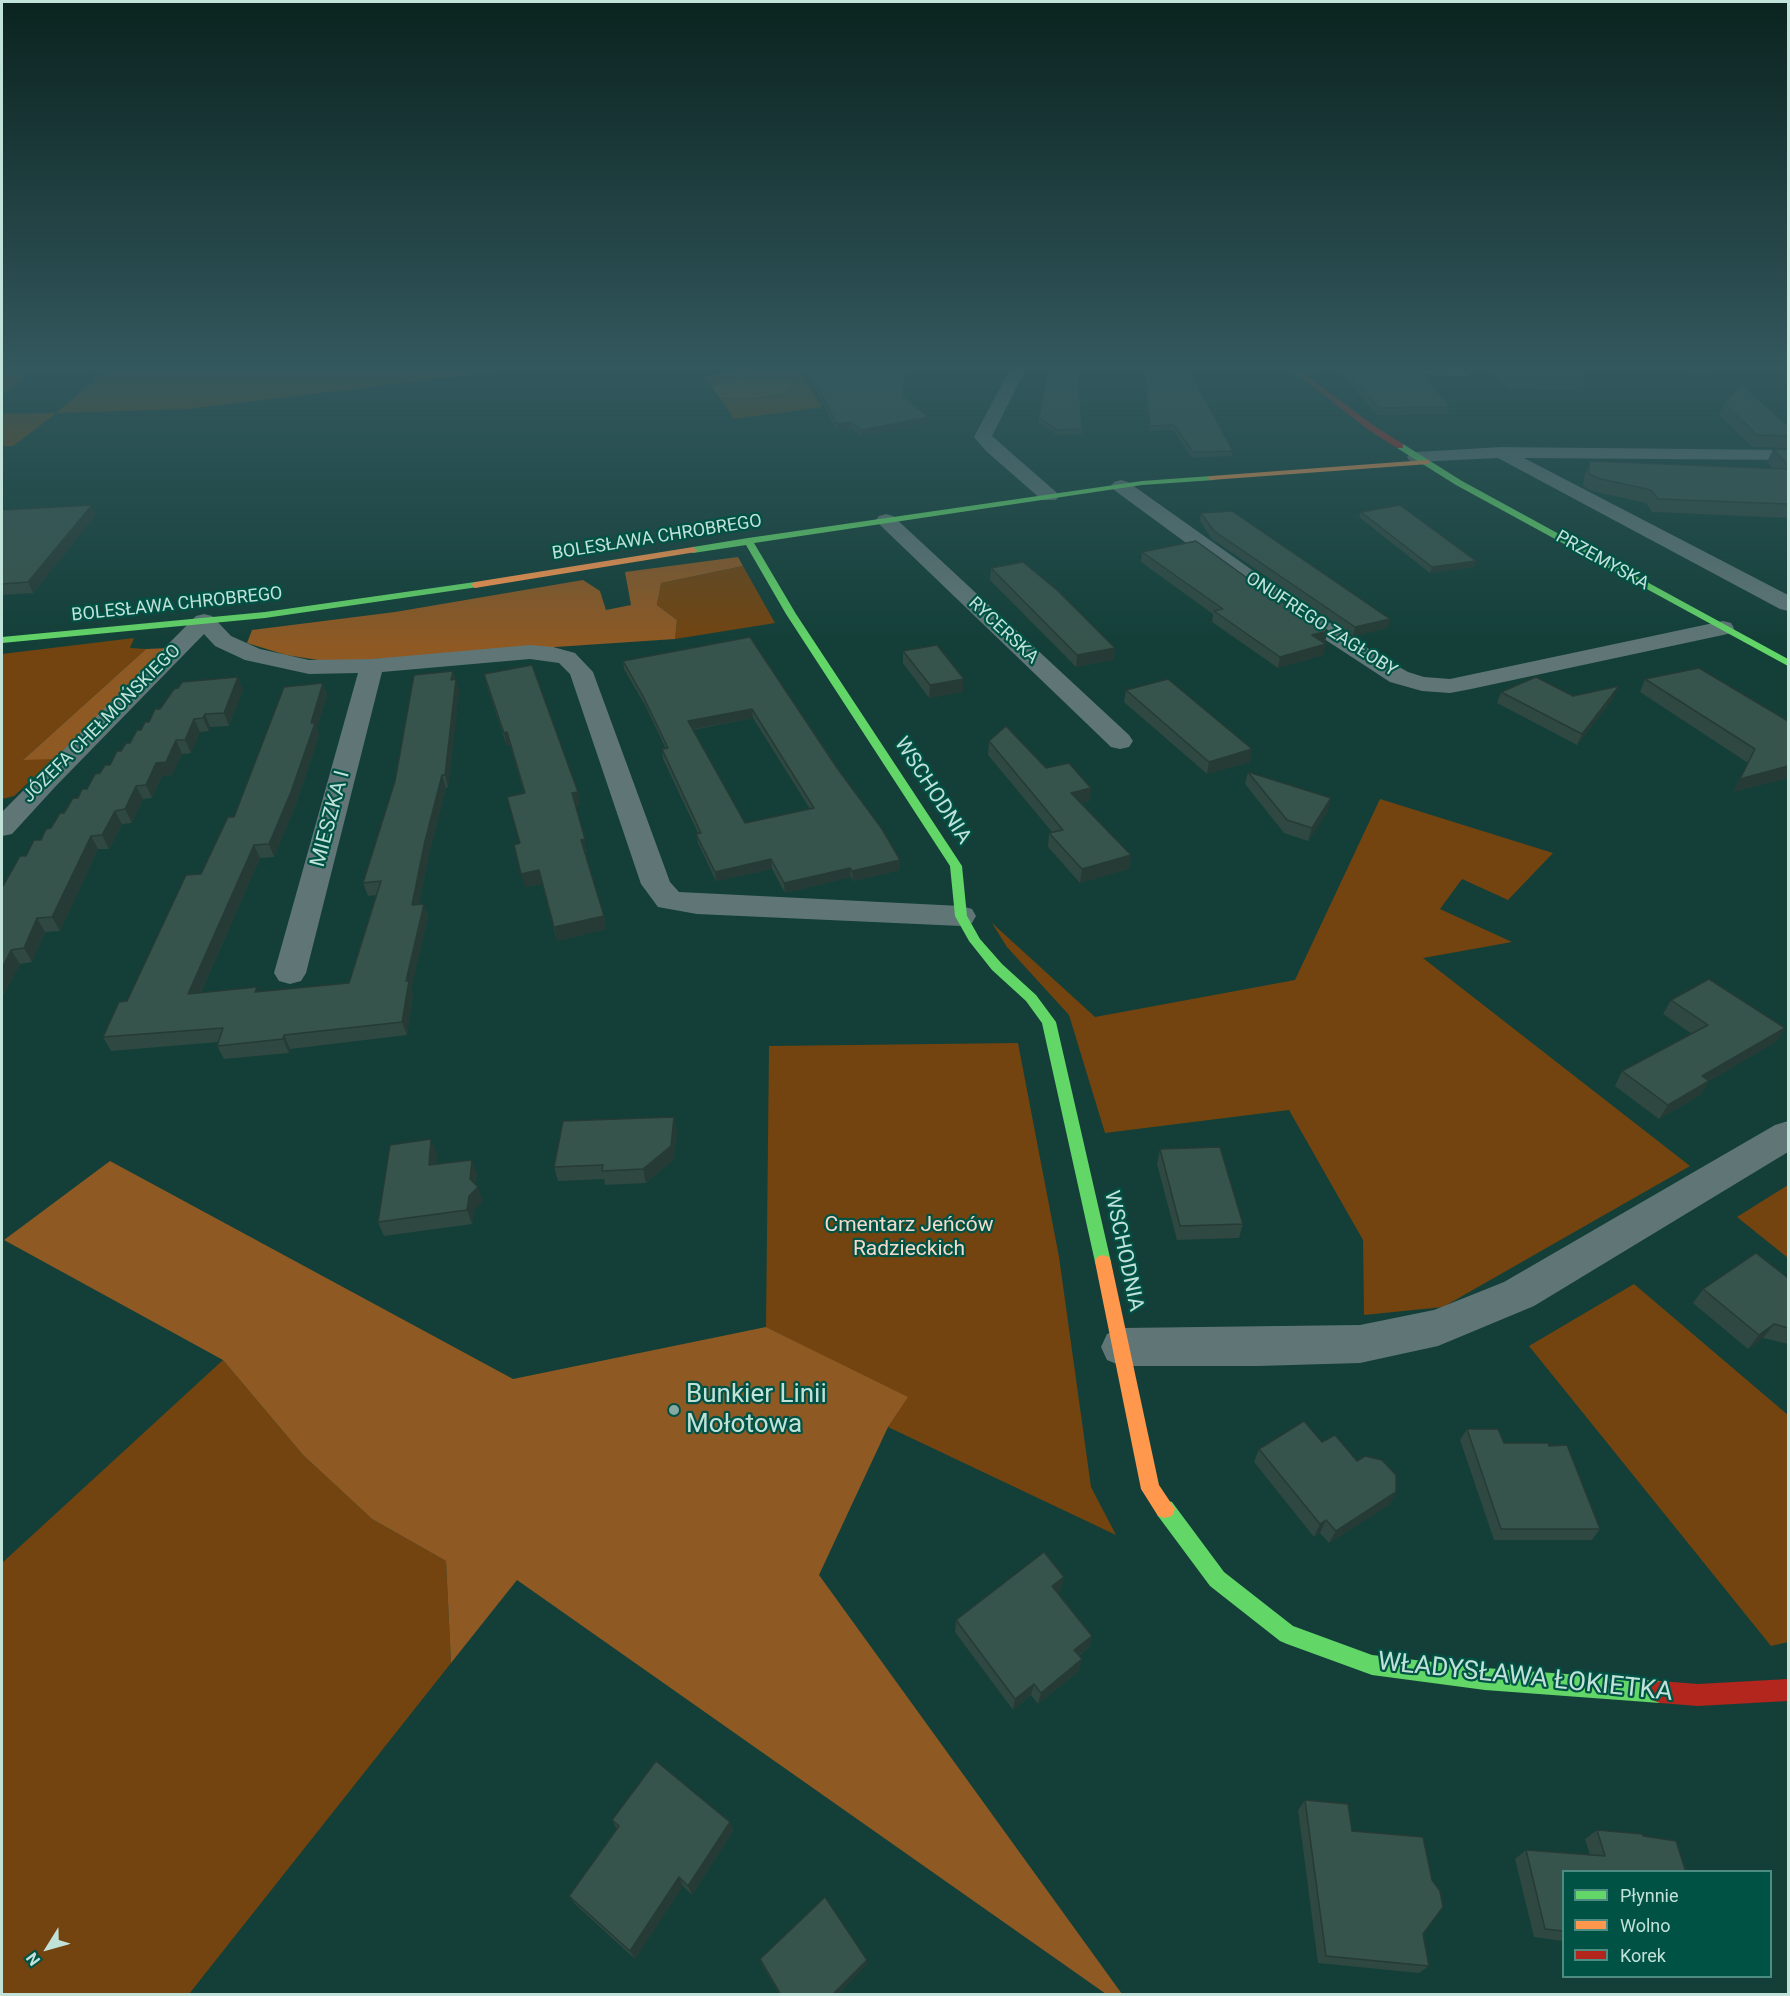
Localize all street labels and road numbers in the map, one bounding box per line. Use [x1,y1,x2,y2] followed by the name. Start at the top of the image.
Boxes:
[551,511,763,565] street label: BOLESŁAWA CHROBREGO
[1552,527,1652,595] street label: PRZEMYSKA
[1241,568,1401,682] street label: ONUFREGO ZAGŁOBY
[70,583,284,627] street label: BOLESŁAWA CHROBREGO
[963,593,1043,669] street label: RYCERSKA
[18,640,186,808] street label: JÓZEFA CHEŁMOŃSKIEGO
[888,733,976,849] street label: WSCHODNIA
[306,768,356,870] street label: MIESZKA I
[1098,1188,1148,1314] street label: WSCHODNIA
[1376,1647,1674,1709] street label: WŁADYSŁAWA ŁOKIETKA

